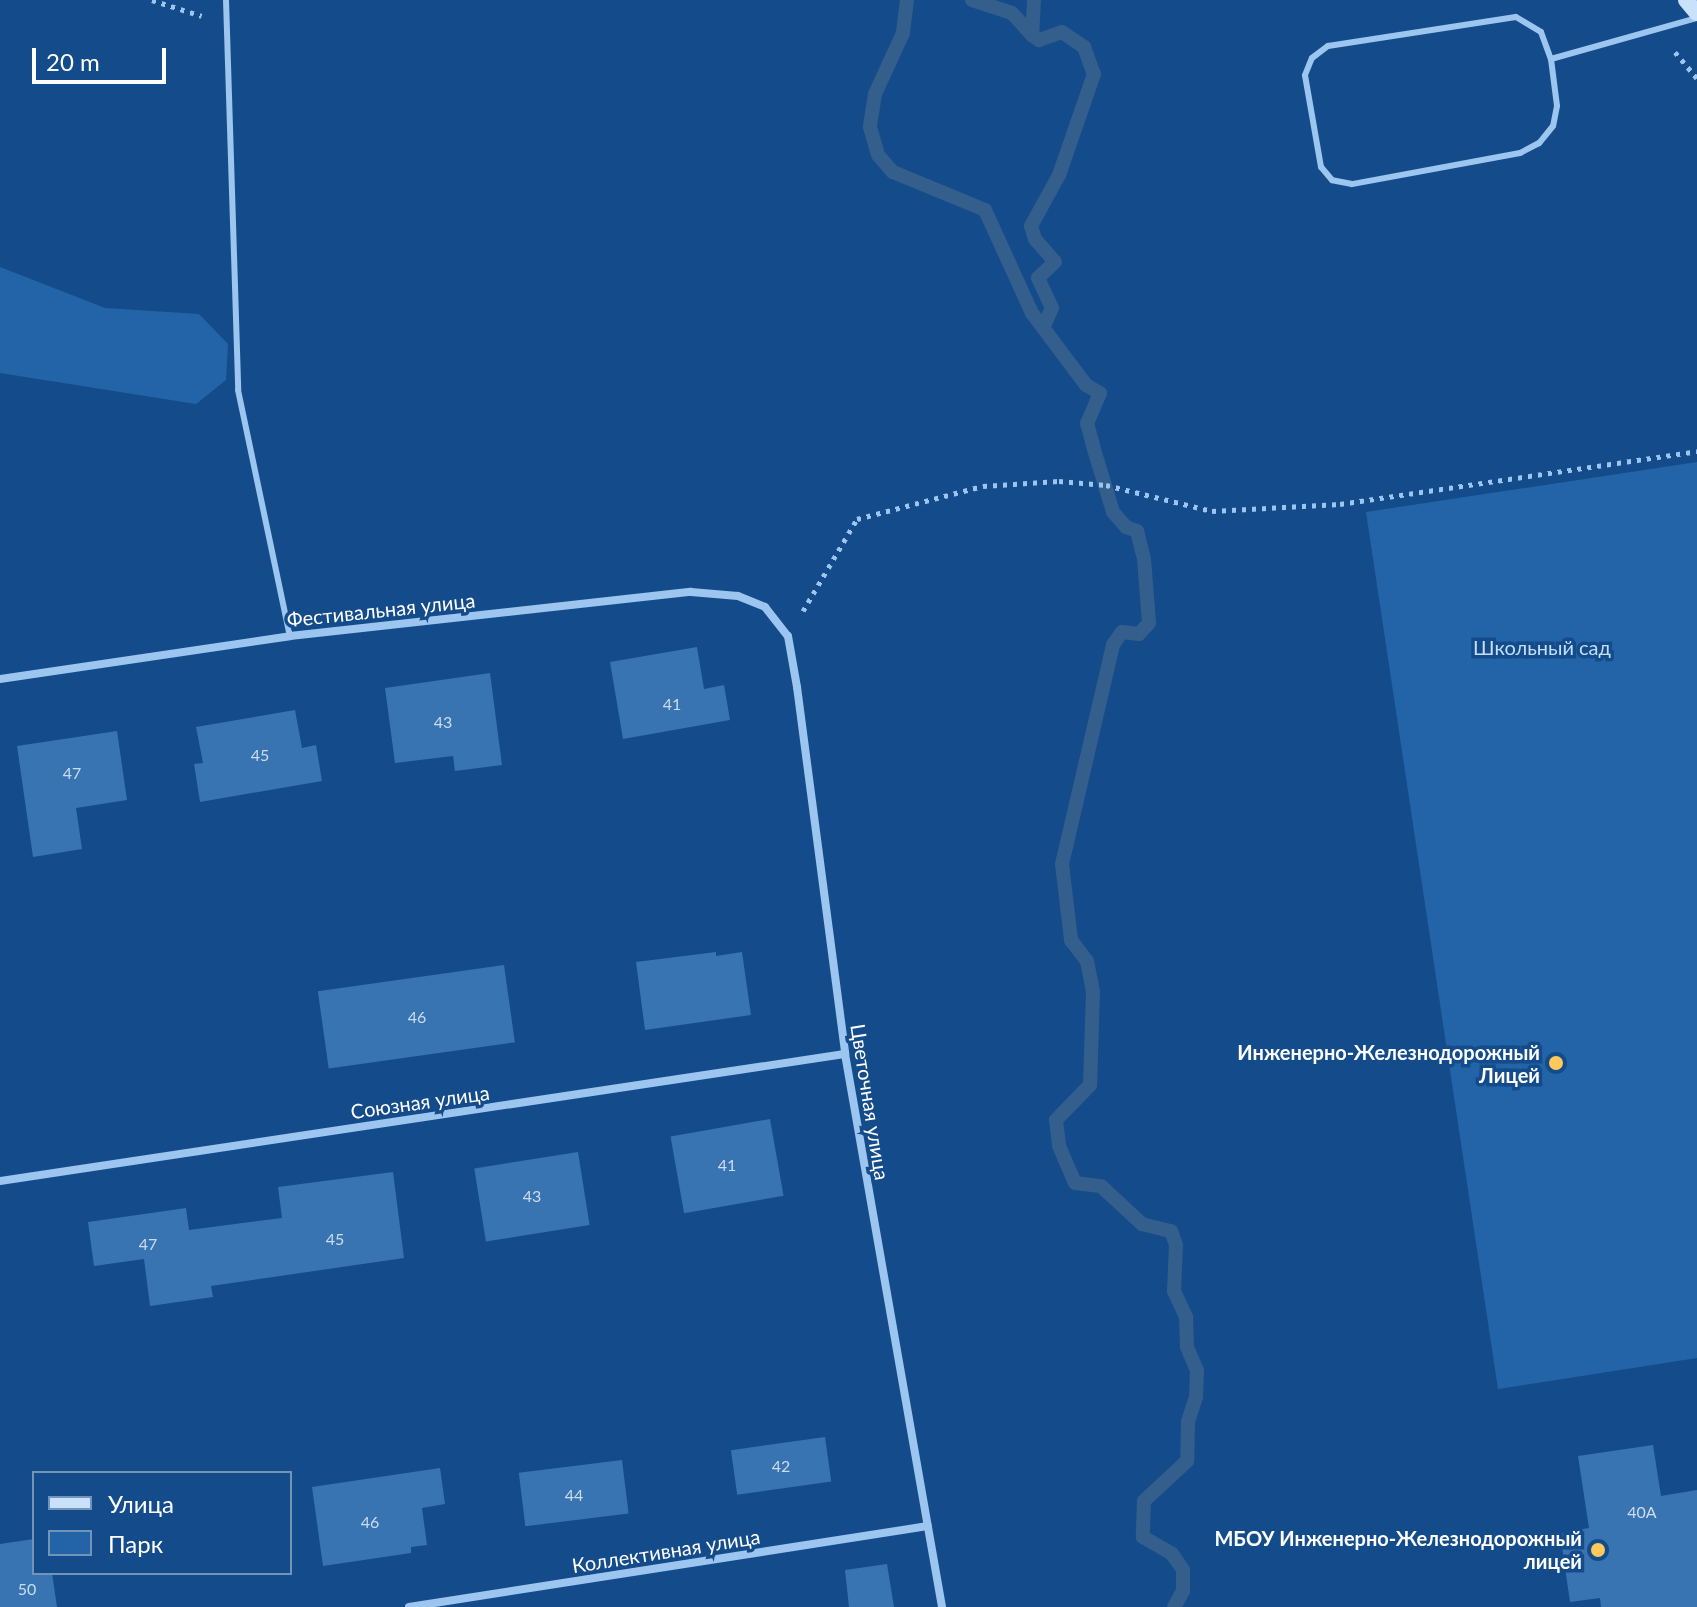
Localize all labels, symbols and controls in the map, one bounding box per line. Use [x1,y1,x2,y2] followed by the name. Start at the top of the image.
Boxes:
[36,32,170,82] scale bar
[46,47,100,76] text: 20 m
[286,588,476,632] street label: Фестивальная улица
[1473,635,1611,659] park label: Школьный сад
[663,694,681,714] house number: 41
[434,712,452,732] house number: 43
[251,745,269,765] house number: 45
[63,763,81,783] house number: 47
[408,1007,426,1027] house number: 46
[846,1022,894,1182] street label: Цветочная улица
[1237,1040,1540,1087] place label: Инженерно-Железнодорожный Лицей
[1547,1054,1565,1072] marker: Инженерно-Железнодорожный Лицей
[349,1080,491,1124] street label: Союзная улица
[718,1155,736,1175] house number: 41
[523,1186,541,1206] house number: 43
[326,1229,344,1249] house number: 45
[139,1234,157,1254] house number: 47
[772,1456,790,1476] house number: 42
[32,1471,292,1575] legend
[565,1485,583,1505] house number: 44
[108,1489,174,1518] text: Улица
[1627,1502,1657,1522] house number: 40А
[361,1512,379,1532] house number: 46
[570,1524,762,1578] street label: Коллективная улица
[1214,1526,1582,1573] place label: МБОУ Инженерно-Железнодорожный лицей
[108,1529,163,1558] text: Парк
[1589,1541,1607,1559] marker: МБОУ Инженерно-Железнодорожный лицей
[18,1579,36,1599] house number: 50

